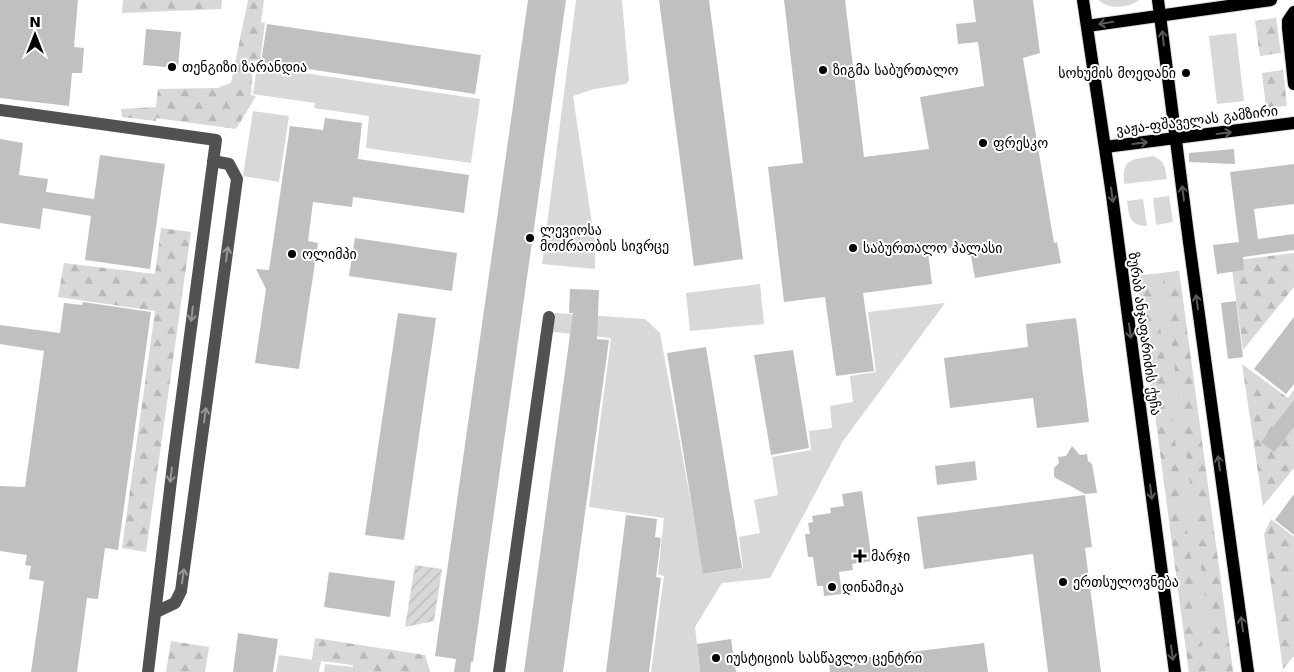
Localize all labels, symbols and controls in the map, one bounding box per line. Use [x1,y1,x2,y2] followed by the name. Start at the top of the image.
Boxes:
[10,10,60,60] north arrow
[29,14,41,30] text: N
[1098,18,1114,28] one-way arrow
[1158,30,1168,46] one-way arrow
[182,59,307,75] place label: თენგიზი ზარანდია
[166,61,178,73] marker: თენგიზი ზარანდია
[833,62,959,78] place label: ზიგმა საბურთალო
[817,64,829,76] marker: ზიგმა საბურთალო
[1058,65,1176,81] place label: სოხუმის მოედანი
[1180,67,1192,79] marker: სოხუმის მოედანი
[1115,102,1279,138] street label: ვაჟა-ფშაველას გამზირი
[1216,128,1232,138] one-way arrow
[993,135,1048,151] place label: ფრესკო
[977,137,989,149] marker: ფრესკო
[1132,138,1148,148] one-way arrow
[1178,186,1188,202] one-way arrow
[1107,187,1117,203] one-way arrow
[540,222,669,254] place label: ლევიოსა მოძრაობის სივრცე
[524,232,536,244] marker: ლევიოსა მოძრაობის სივრცე
[863,240,1003,256] place label: საბურთალო პალასი
[847,242,859,254] marker: საბურთალო პალასი
[222,246,232,262] one-way arrow
[302,246,357,262] place label: ოლიმპი
[286,248,298,260] marker: ოლიმპი
[1126,251,1164,417] street label: ზურაბ ანჯაფარიძის ქუჩა
[1192,294,1202,310] one-way arrow
[187,305,197,321] one-way arrow
[1125,323,1135,339] one-way arrow
[201,408,211,424] one-way arrow
[1214,455,1224,471] one-way arrow
[166,466,176,482] one-way arrow
[1146,484,1156,500] one-way arrow
[871,548,910,564] place label: მარჯი
[853,549,867,563] marker: მარჯი
[178,568,188,584] one-way arrow
[1073,574,1179,590] place label: ერთსულოვნება
[1057,576,1069,588] marker: ერთსულოვნება
[842,579,904,595] place label: დინამიკა
[826,581,838,593] marker: დინამიკა
[1236,616,1246,632] one-way arrow
[1167,645,1177,661] one-way arrow
[726,650,922,666] place label: იუსტიციის სასწავლო ცენტრი
[710,652,722,664] marker: იუსტიციის სასწავლო ცენტრი

